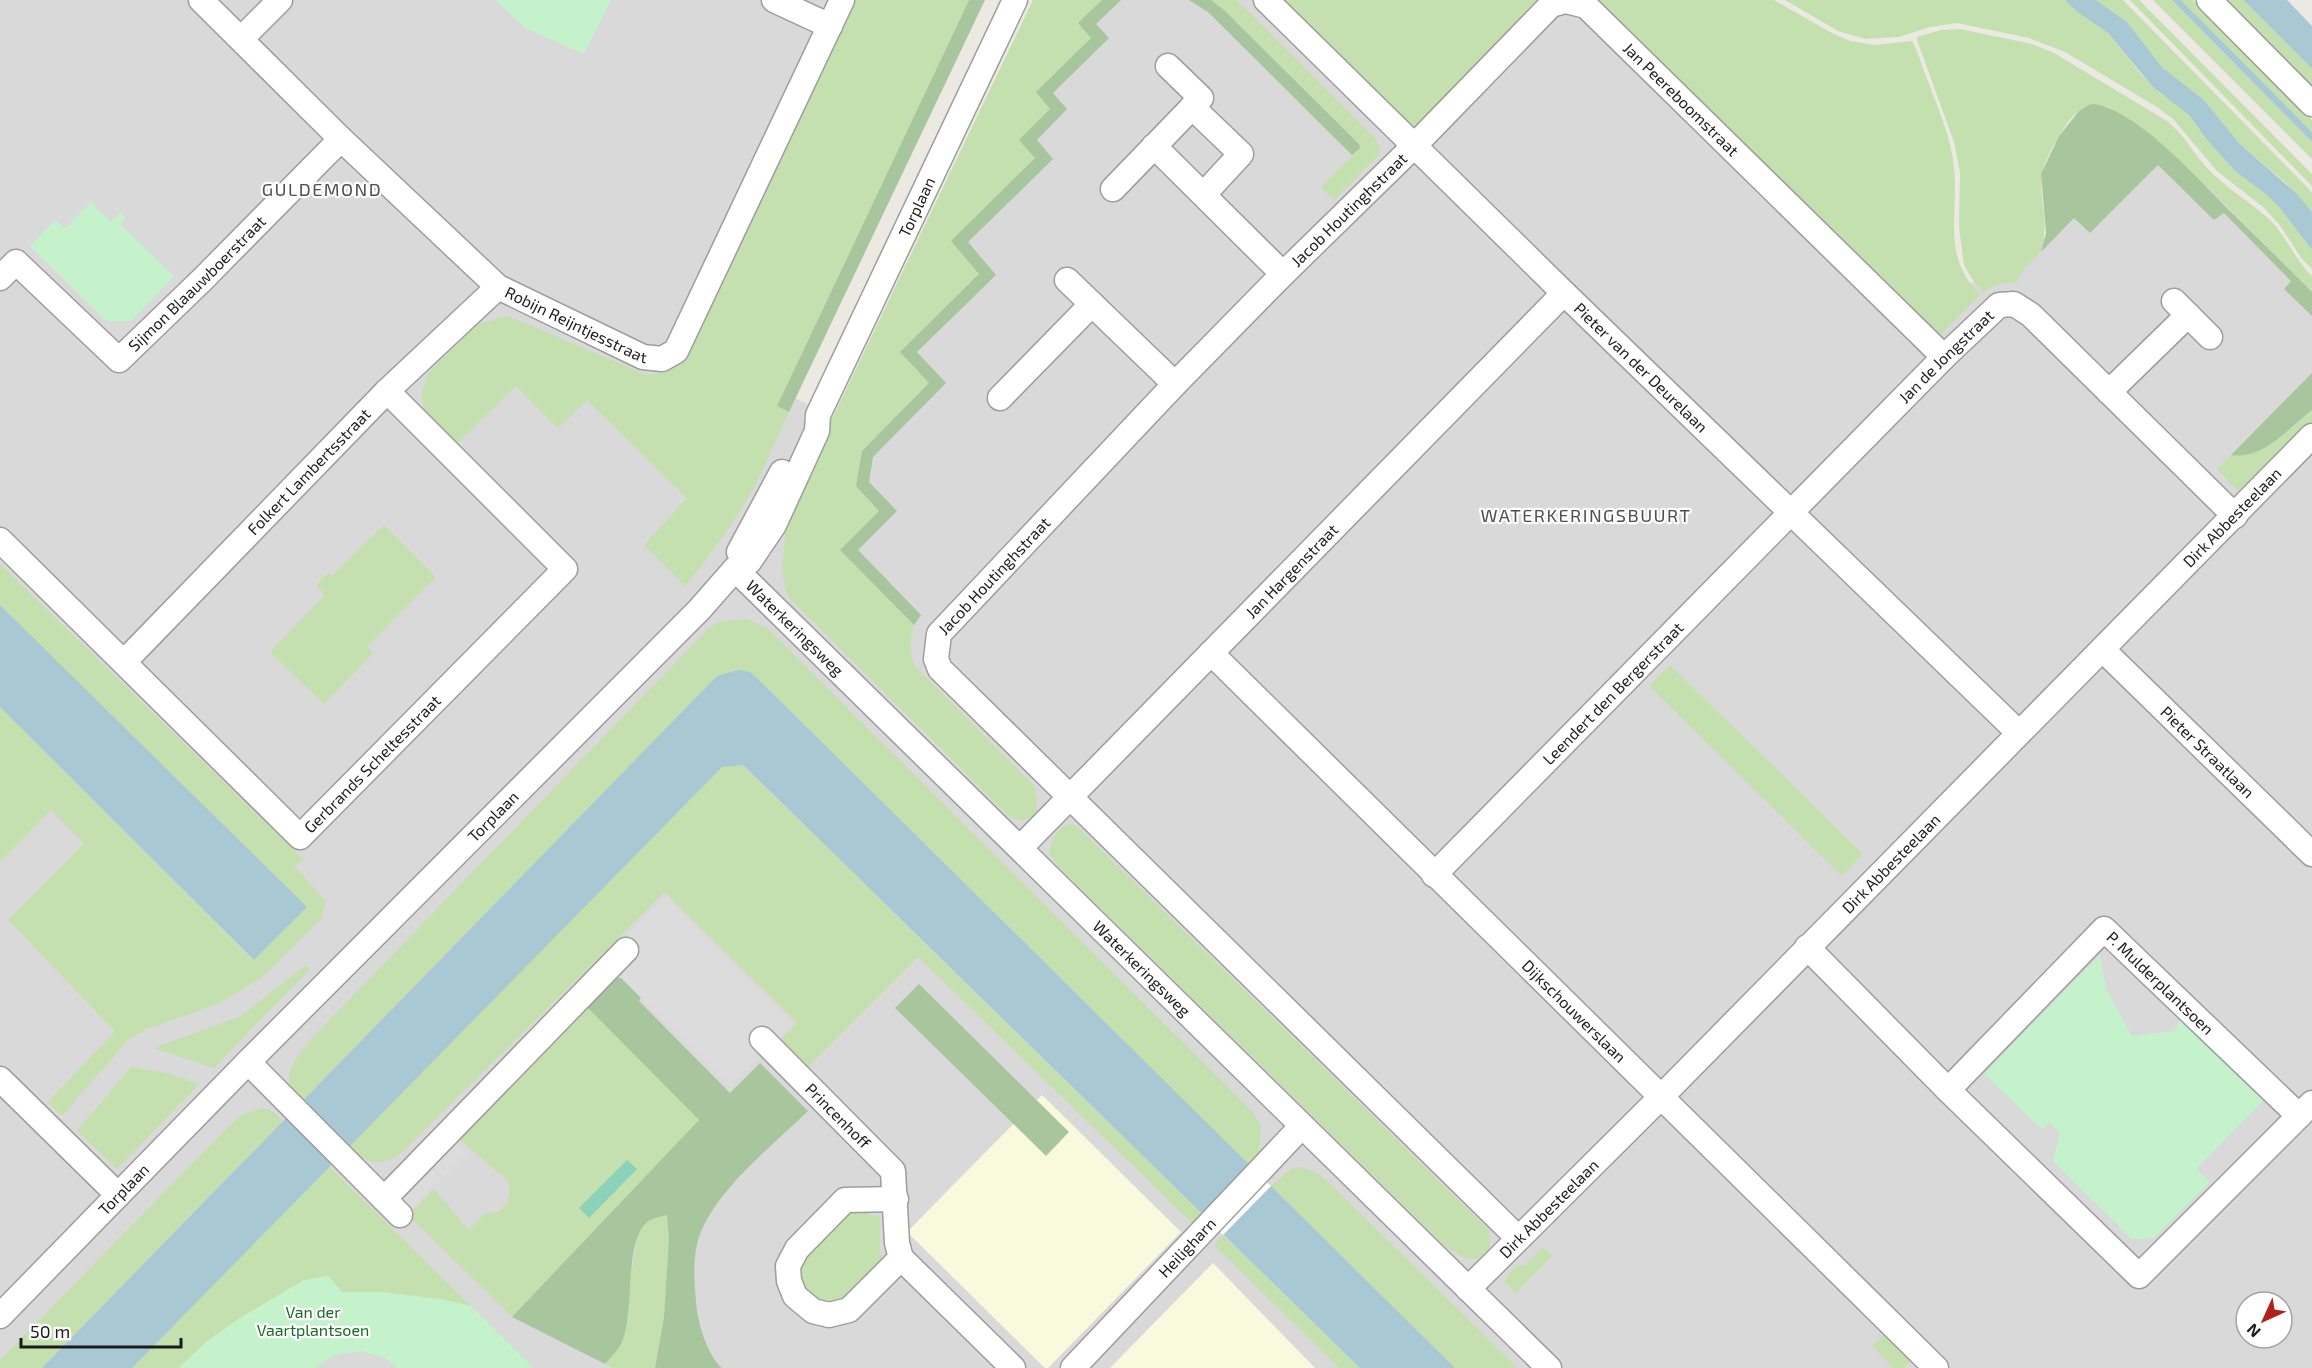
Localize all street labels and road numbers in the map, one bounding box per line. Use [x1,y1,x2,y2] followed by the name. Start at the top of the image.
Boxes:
[1620,38,1743,160] street label: Jan Peereboomstraat
[1287,148,1410,270] street label: Jacob Houtinghstraat
[894,174,939,240] street label: Torplaan
[124,211,269,355] street label: Sijmon Blaauwboerstraat
[502,282,648,366] street label: Robijn Reijntjesstraat
[1571,298,1712,436] street label: Pieter van der Deurelaan
[1894,305,1997,406] street label: Jan de Jongstraat
[243,404,374,538] street label: Folkert Lambertsstraat
[2179,463,2285,571] street label: Dirk Abbesteelaan
[934,513,1054,638] street label: Jacob Houtinghstraat
[1241,520,1341,622] street label: Jan Hargenstraat
[743,576,848,679] street label: Waterkeringsweg
[1538,618,1687,768] street label: Leendert den Bergerstraat
[300,691,444,836] street label: Gerbrands Scheltesstraat
[2157,702,2259,801] street label: Pieter Straatlaan
[463,787,522,845] street label: Torplaan
[1838,809,1944,917] street label: Dirk Abbesteelaan
[1090,916,1195,1020] street label: Waterkeringsweg
[2103,927,2218,1038] street label: P. Mulderplantsoen
[1519,955,1630,1066] street label: Dijkschouwerslaan
[802,1079,875,1152] street label: Princenhoff
[1495,1155,1602,1262] street label: Dirk Abbesteelaan
[94,1159,152,1219] street label: Torplaan
[1154,1213,1219,1281] street label: Heiligharn

